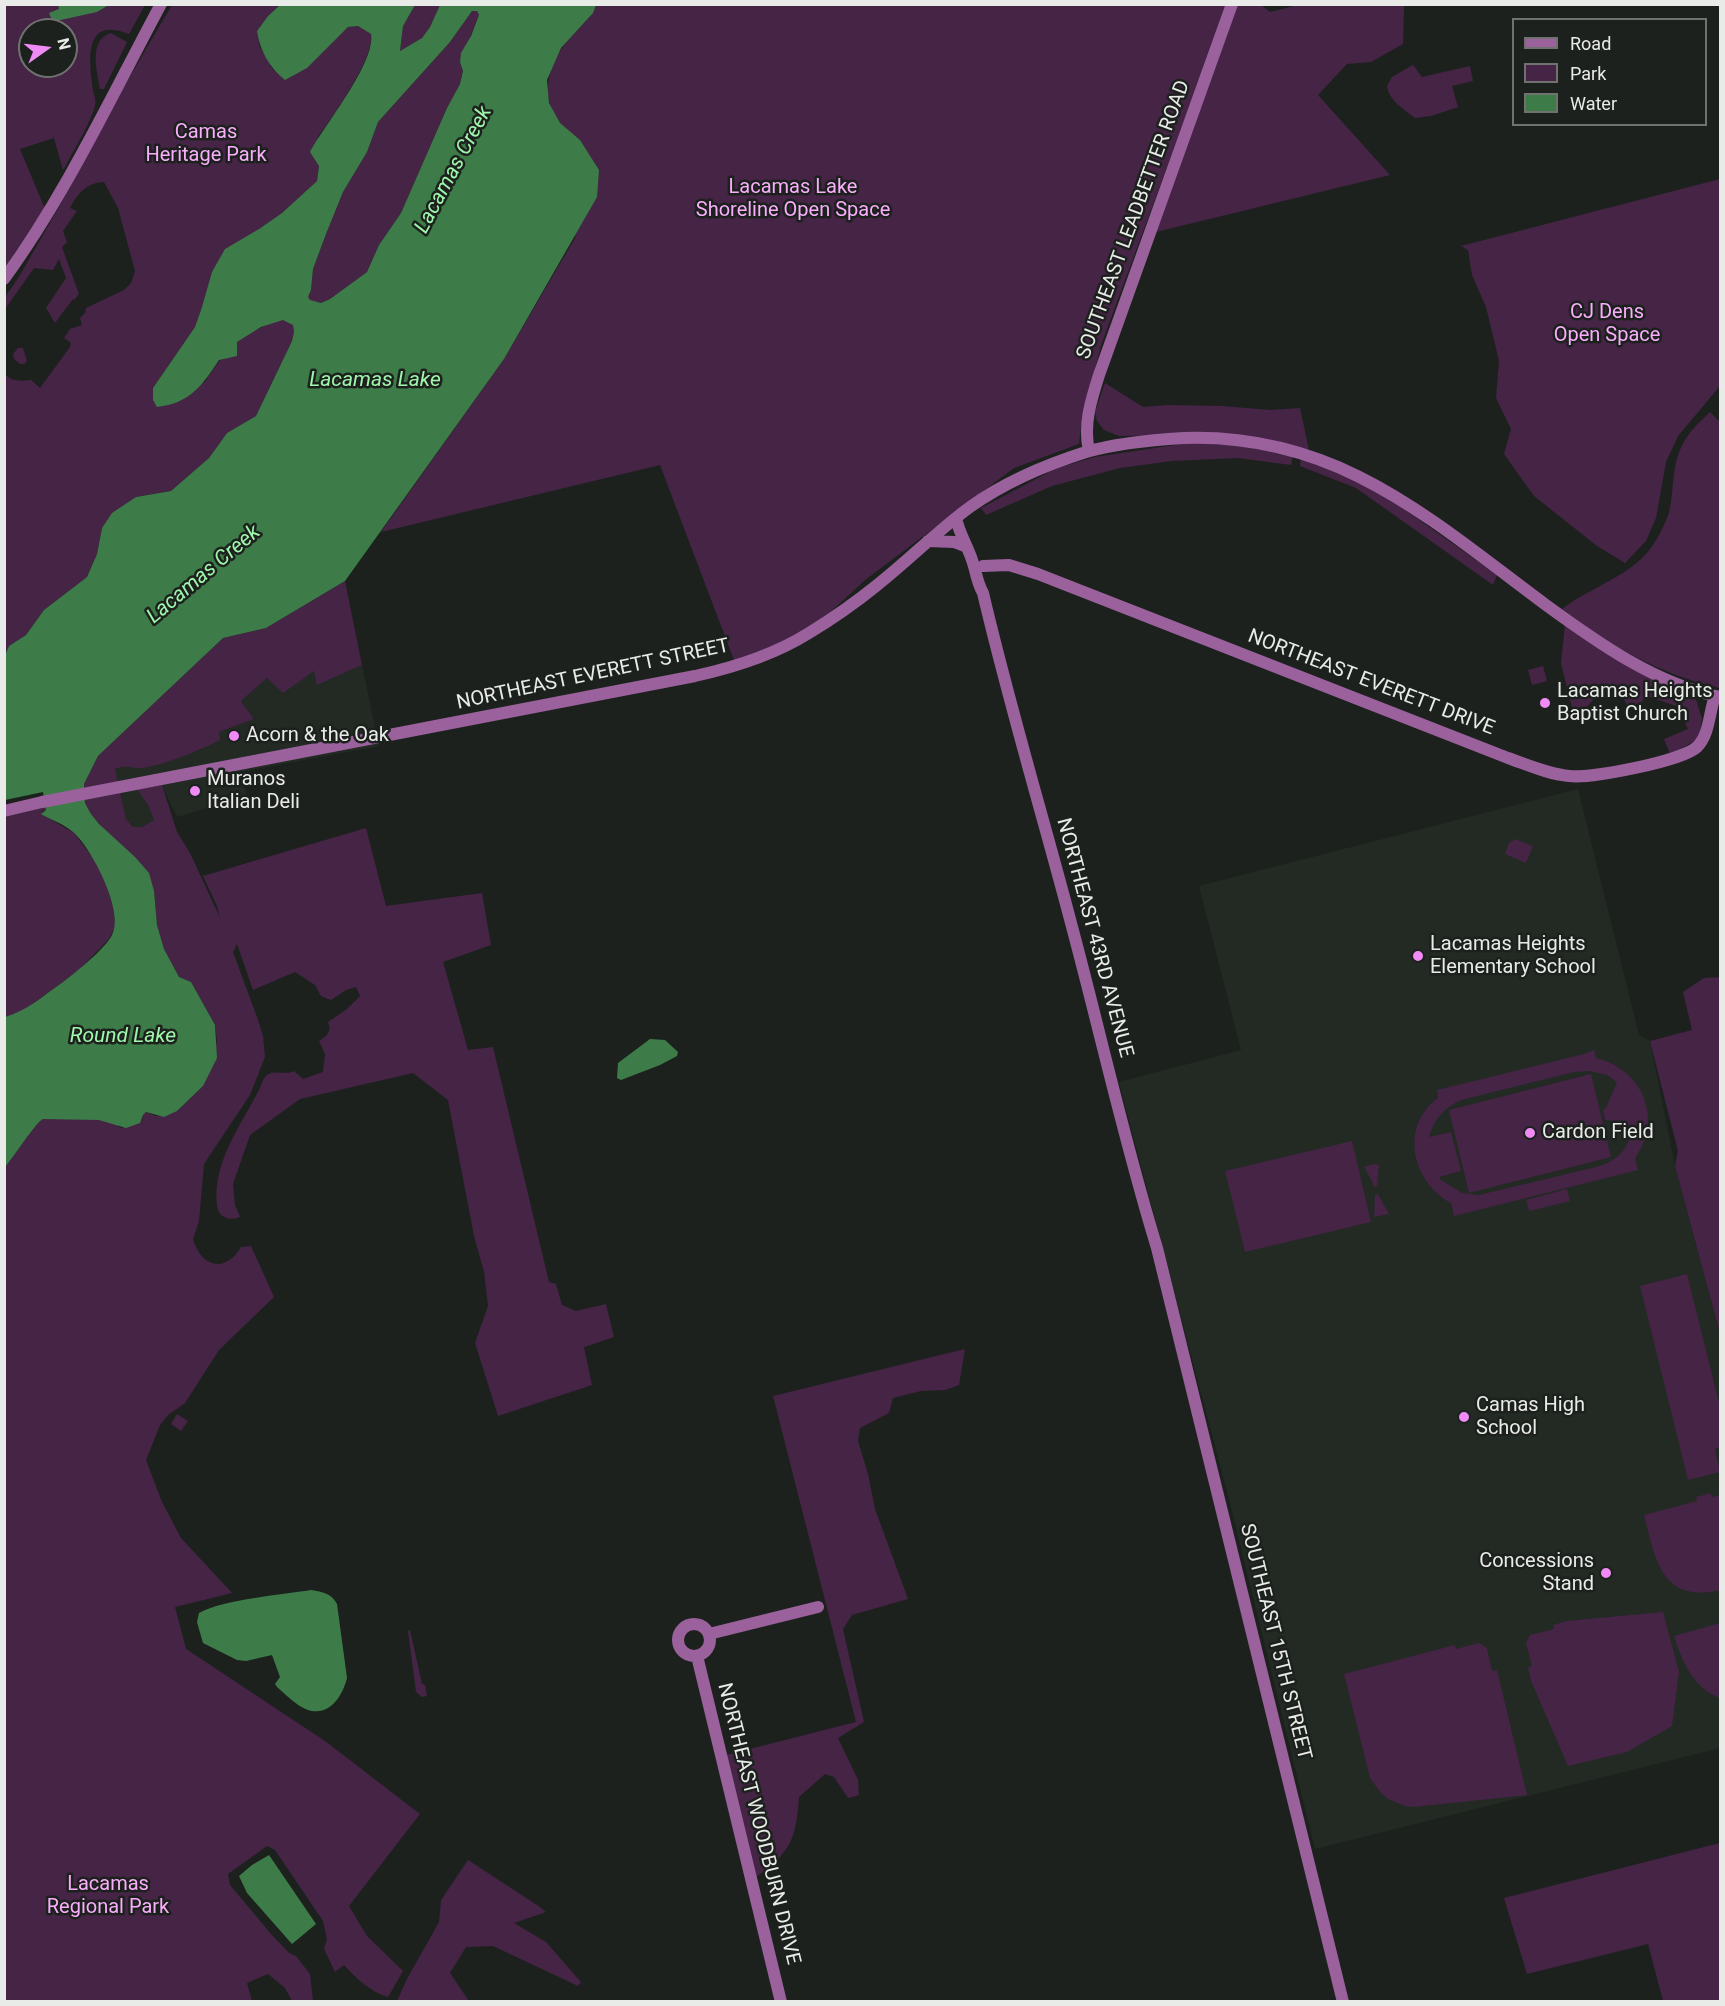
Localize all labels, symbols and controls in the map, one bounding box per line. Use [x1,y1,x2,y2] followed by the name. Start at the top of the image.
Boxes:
[18,18,78,78] north arrow
[1512,18,1707,126] legend
[1570,33,1611,54] text: Road
[53,36,75,52] text: N
[1570,63,1606,84] text: Park
[1072,77,1196,363] street label: SOUTHEAST LEADBETTER ROAD
[1570,93,1617,114] text: Water
[410,102,498,238] water label: Lacamas Creek
[145,121,267,168] park label: Camas Heritage Park
[696,176,890,223] park label: Lacamas Lake Shoreline Open Space
[1554,301,1660,348] park label: CJ Dens Open Space
[309,368,441,394] water label: Lacamas Lake
[142,520,266,630] water label: Lacamas Creek
[1244,625,1498,741] street label: NORTHEAST EVERETT DRIVE
[454,634,732,716] street label: NORTHEAST EVERETT STREET
[1557,680,1713,727] place label: Lacamas Heights Baptist Church
[1538,696,1552,710] marker: Lacamas Heights Baptist Church
[246,724,389,748] place label: Acorn & the Oak
[227,729,241,743] marker: Acorn & the Oak
[207,768,300,815] place label: Muranos Italian Deli
[188,784,202,798] marker: Muranos Italian Deli
[1050,816,1138,1060] street label: NORTHEAST 43RD AVENUE
[1430,933,1596,980] place label: Lacamas Heights Elementary School
[1411,949,1425,963] marker: Lacamas Heights Elementary School
[70,1024,176,1050] water label: Round Lake
[1542,1121,1654,1145] place label: Cardon Field
[1523,1126,1537,1140] marker: Cardon Field
[1476,1394,1585,1441] place label: Camas High School
[1457,1410,1471,1424] marker: Camas High School
[1234,1521,1316,1763] street label: SOUTHEAST 15TH STREET
[1479,1550,1594,1597] place label: Concessions Stand
[1599,1566,1613,1580] marker: Concessions Stand
[711,1681,805,1967] street label: NORTHEAST WOODBURN DRIVE
[47,1873,169,1920] park label: Lacamas Regional Park

